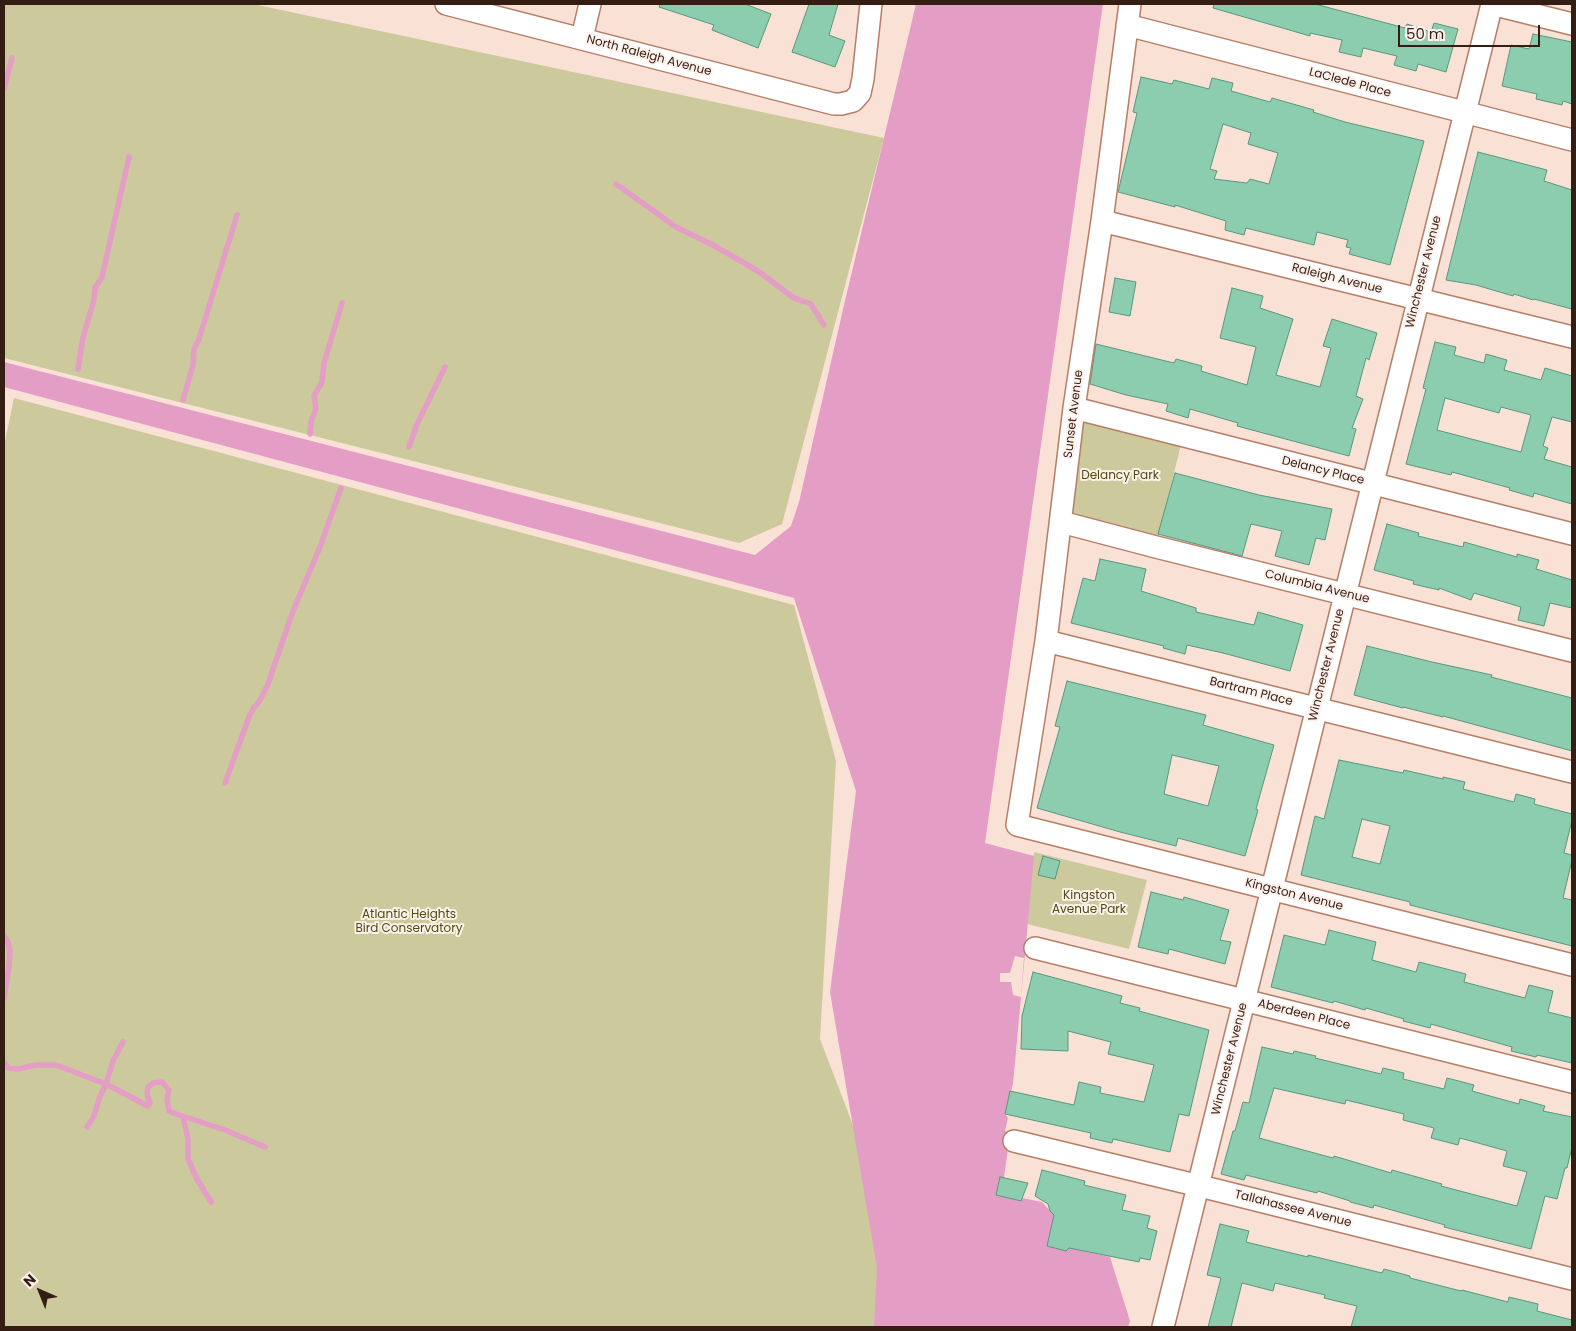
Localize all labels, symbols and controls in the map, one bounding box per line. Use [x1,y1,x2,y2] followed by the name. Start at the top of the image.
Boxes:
[1401,15,1544,47] scale bar
[1406,23,1444,44] text: 50 m
[585,32,713,80] street label: North Raleigh Avenue
[1307,65,1393,101] street label: LaClede Place
[1403,214,1445,330] street label: Winchester Avenue
[1290,261,1384,297] street label: Raleigh Avenue
[1061,369,1087,459] street label: Sunset Avenue
[1280,454,1366,488] street label: Delancy Place
[1081,469,1159,483] park label: Delancy Park
[1263,567,1371,607] street label: Columbia Avenue
[1306,607,1348,723] street label: Winchester Avenue
[1208,675,1294,709] street label: Bartram Place
[1244,876,1344,914] street label: Kingston Avenue
[1052,889,1126,917] park label: Kingston Avenue Park
[355,908,463,936] park label: Atlantic Heights Bird Conservatory
[1256,997,1352,1033] street label: Aberdeen Place
[1209,1001,1251,1117] street label: Winchester Avenue
[1233,1187,1353,1231] street label: Tallahassee Avenue
[15,1266,65,1316] north arrow
[19,1269,40,1291] text: N

